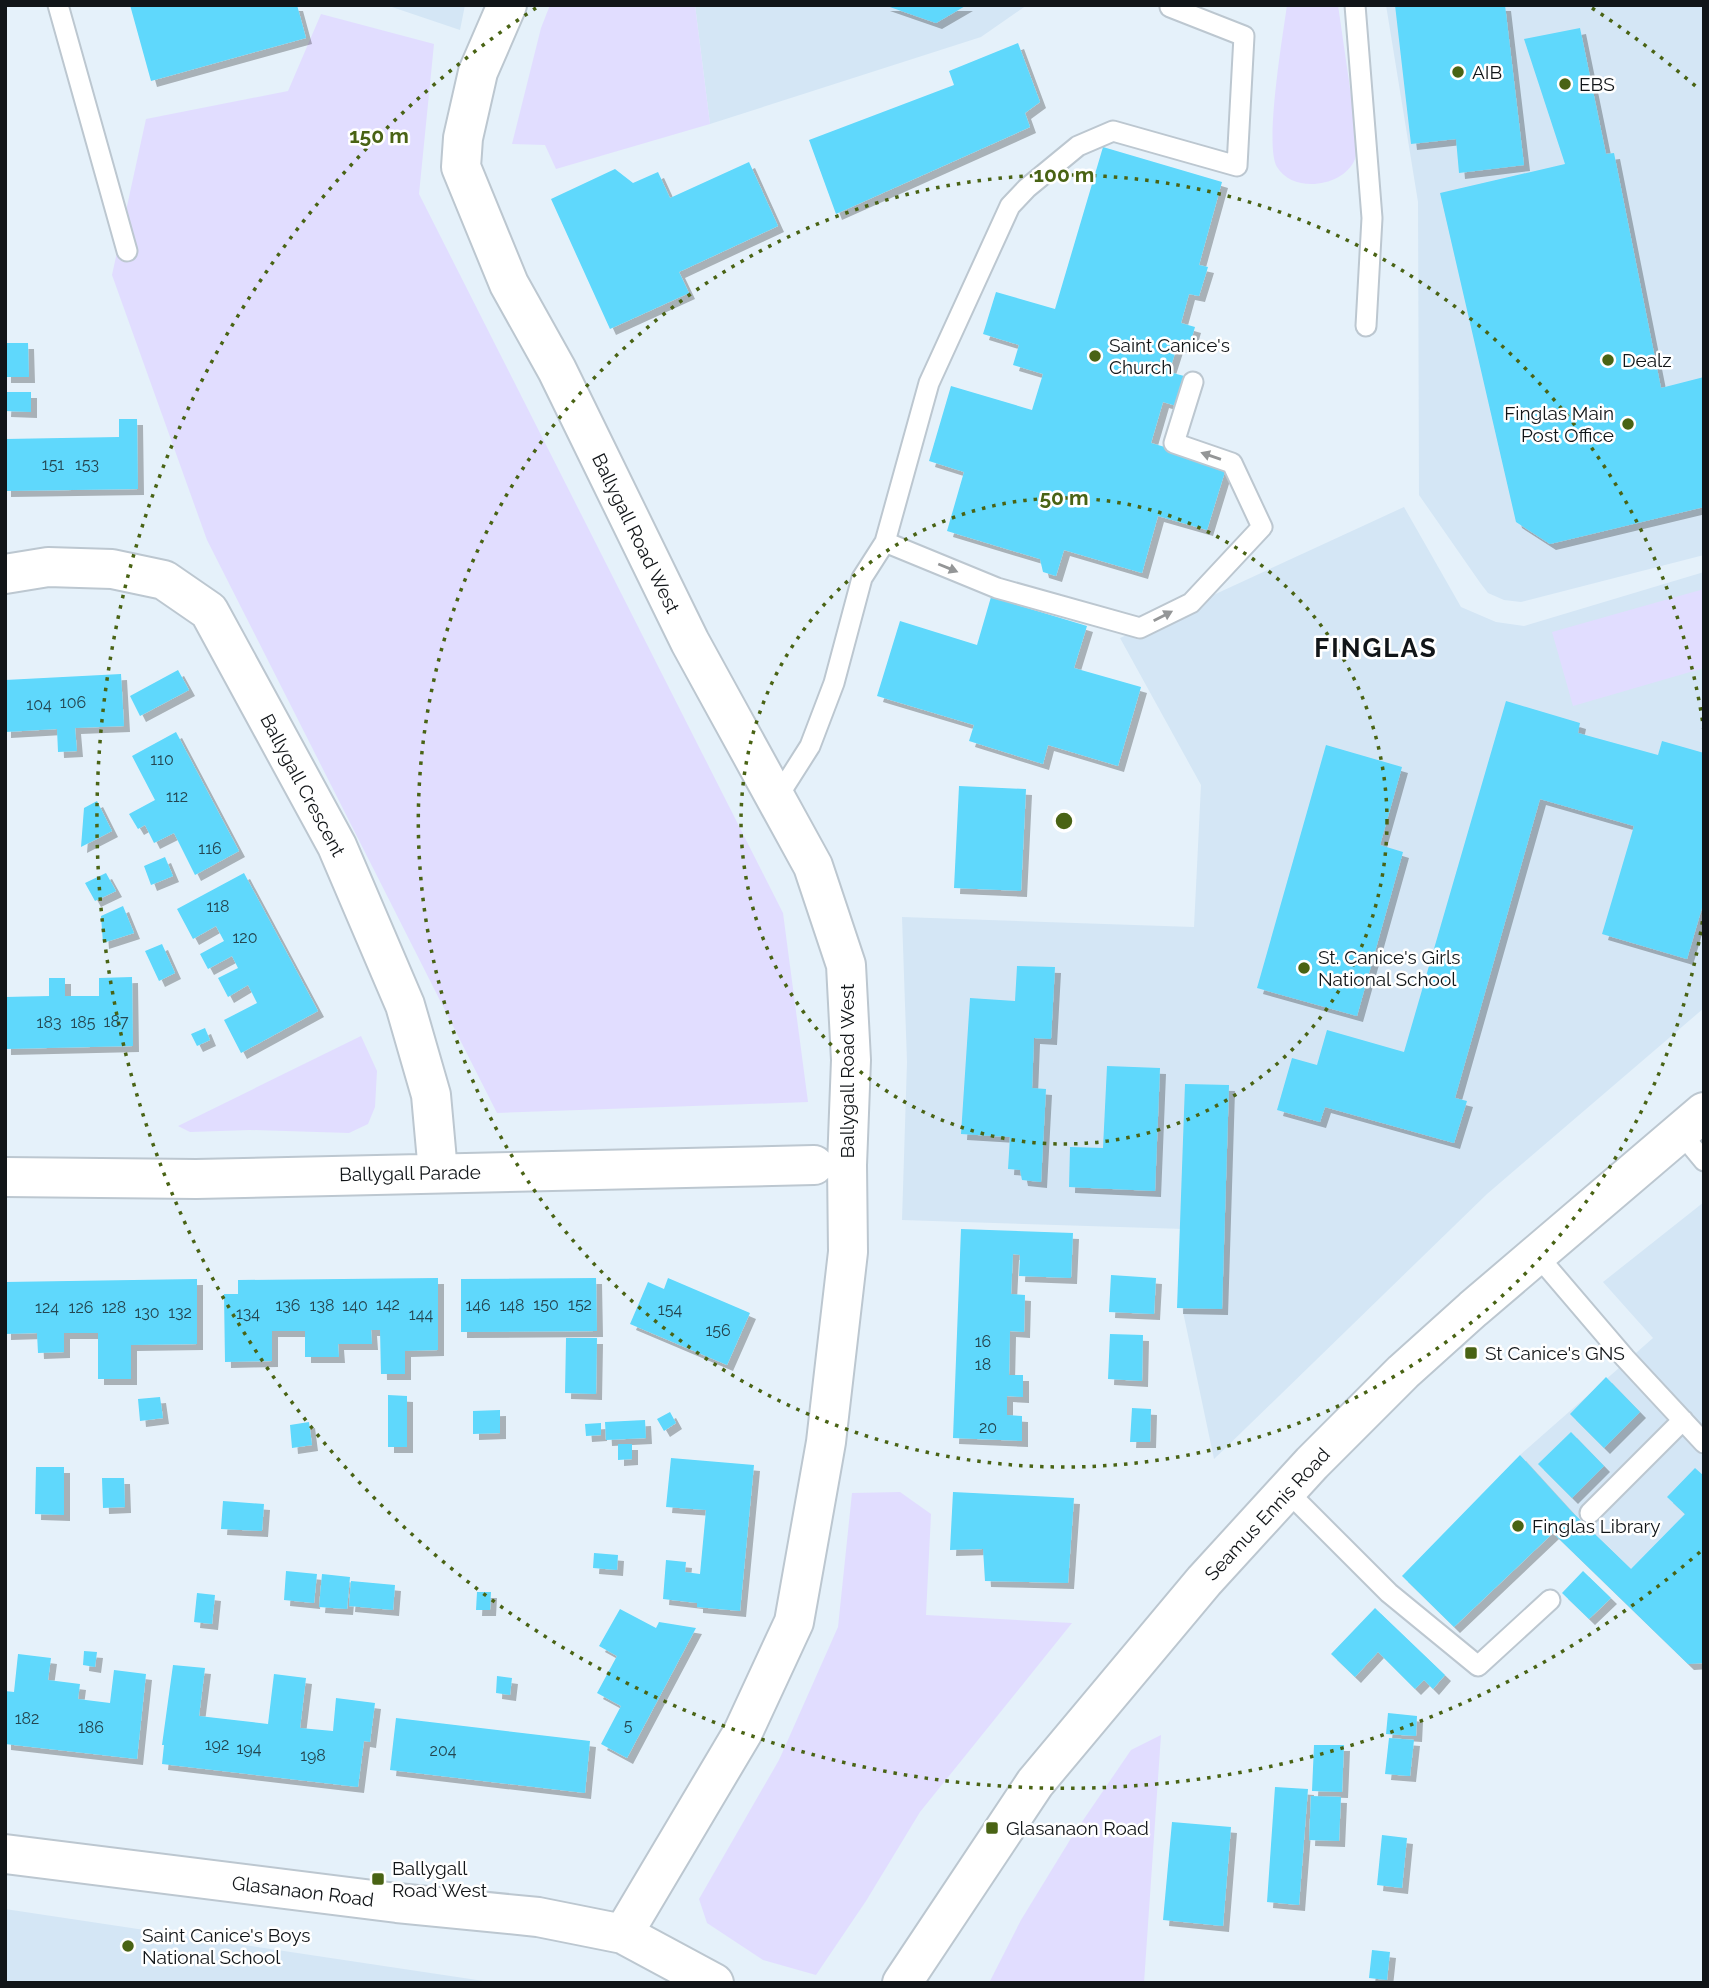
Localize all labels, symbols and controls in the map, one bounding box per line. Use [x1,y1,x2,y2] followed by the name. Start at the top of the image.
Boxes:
[1472,61,1502,83] place label: AIB
[1450,64,1466,80] marker: AIB
[1579,73,1615,95] place label: EBS
[1557,76,1573,92] marker: EBS
[349,123,409,148] text: 150 m
[1034,162,1094,187] text: 100 m
[1109,334,1230,378] place label: Saint Canice's Church
[1087,348,1103,364] marker: Saint Canice's Church
[1622,349,1672,371] place label: Dealz
[1600,352,1616,368] marker: Dealz
[1504,402,1614,446] place label: Finglas Main Post Office
[1620,416,1636,432] marker: Finglas Main Post Office
[588,450,684,617] street label: Ballygall Road West
[1200,450,1221,461] one-way arrow
[42,455,64,474] house number: 151
[75,455,99,474] house number: 153
[1039,485,1089,510] text: 50 m
[938,562,959,573] one-way arrow
[1153,611,1173,622] one-way arrow
[1314,633,1438,663] district label: FINGLAS
[60,693,86,712] house number: 106
[26,695,52,714] house number: 104
[256,710,350,861] street label: Ballygall Crescent
[150,750,174,769] house number: 110
[166,787,188,806] house number: 112
[1052,809,1076,833] centre of rings
[198,839,222,858] house number: 116
[206,897,230,916] house number: 118
[233,928,257,947] house number: 120
[1318,946,1460,990] place label: St. Canice's Girls National School
[1296,960,1312,976] marker: St. Canice's Girls National School
[836,983,858,1158] street label: Ballygall Road West
[104,1012,129,1031] house number: 187
[37,1013,61,1032] house number: 183
[70,1013,96,1032] house number: 185
[339,1161,481,1185] street label: Ballygall Parade
[376,1295,400,1314] house number: 142
[533,1295,559,1314] house number: 150
[568,1295,592,1314] house number: 152
[275,1296,301,1315] house number: 136
[310,1296,334,1315] house number: 138
[342,1296,368,1315] house number: 140
[465,1296,491,1315] house number: 146
[499,1296,525,1315] house number: 148
[35,1298,59,1317] house number: 124
[69,1298,93,1317] house number: 126
[102,1298,126,1317] house number: 128
[658,1300,682,1319] house number: 154
[134,1303,160,1322] house number: 130
[168,1303,192,1322] house number: 132
[236,1304,260,1323] house number: 134
[409,1305,433,1324] house number: 144
[705,1321,731,1340] house number: 156
[975,1332,991,1351] house number: 16
[1485,1342,1625,1364] place label: St Canice's GNS
[1463,1345,1479,1361] marker: St Canice's GNS
[975,1355,991,1374] house number: 18
[979,1418,997,1437] house number: 20
[1200,1443,1334,1585] street label: Seamus Ennis Road
[1532,1515,1661,1537] place label: Finglas Library
[1510,1518,1526,1534] marker: Finglas Library
[15,1709,39,1728] house number: 182
[624,1716,633,1735] house number: 5
[78,1718,104,1737] house number: 186
[205,1735,229,1754] house number: 192
[237,1739,262,1758] house number: 194
[430,1741,457,1760] house number: 204
[300,1746,326,1765] house number: 198
[1006,1817,1149,1839] place label: Glasanaon Road
[984,1820,1000,1836] marker: Glasanaon Road
[392,1857,488,1901] place label: Ballygall Road West
[231,1871,375,1911] street label: Glasanaon Road
[370,1871,386,1887] marker: Ballygall Road West
[142,1924,311,1968] place label: Saint Canice's Boys National School
[120,1938,136,1954] marker: Saint Canice's Boys National School

